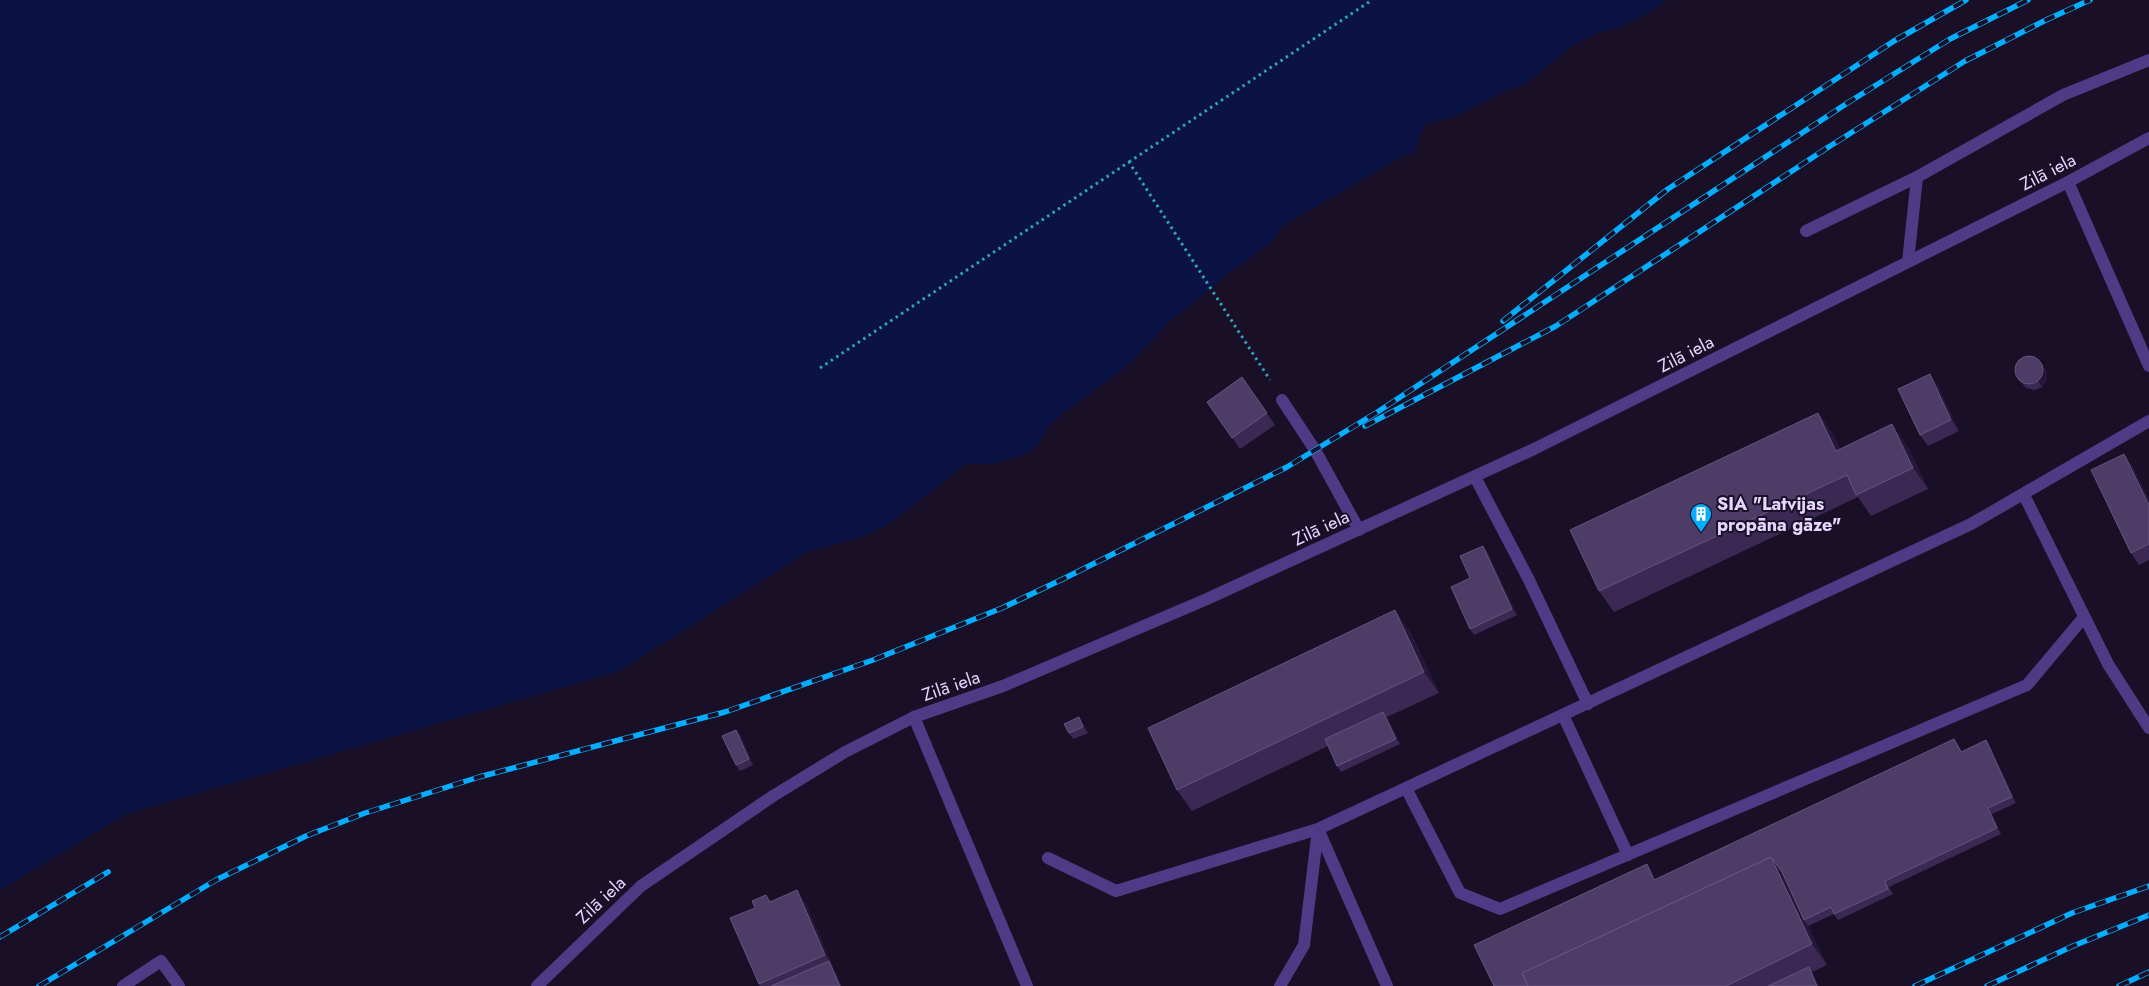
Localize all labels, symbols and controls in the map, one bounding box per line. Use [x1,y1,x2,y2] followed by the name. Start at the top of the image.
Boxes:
[2016,147,2080,197] street label: Zilā iela
[1654,329,1718,379] street label: Zilā iela
[1717,491,1841,538] place label: SIA "Latvijas propāna gāze"
[1689,502,1713,533] building icon: SIA "Latvijas propāna gāze"
[1289,504,1353,552] street label: Zilā iela
[919,664,983,708] street label: Zilā iela
[570,870,632,930] street label: Zilā iela

